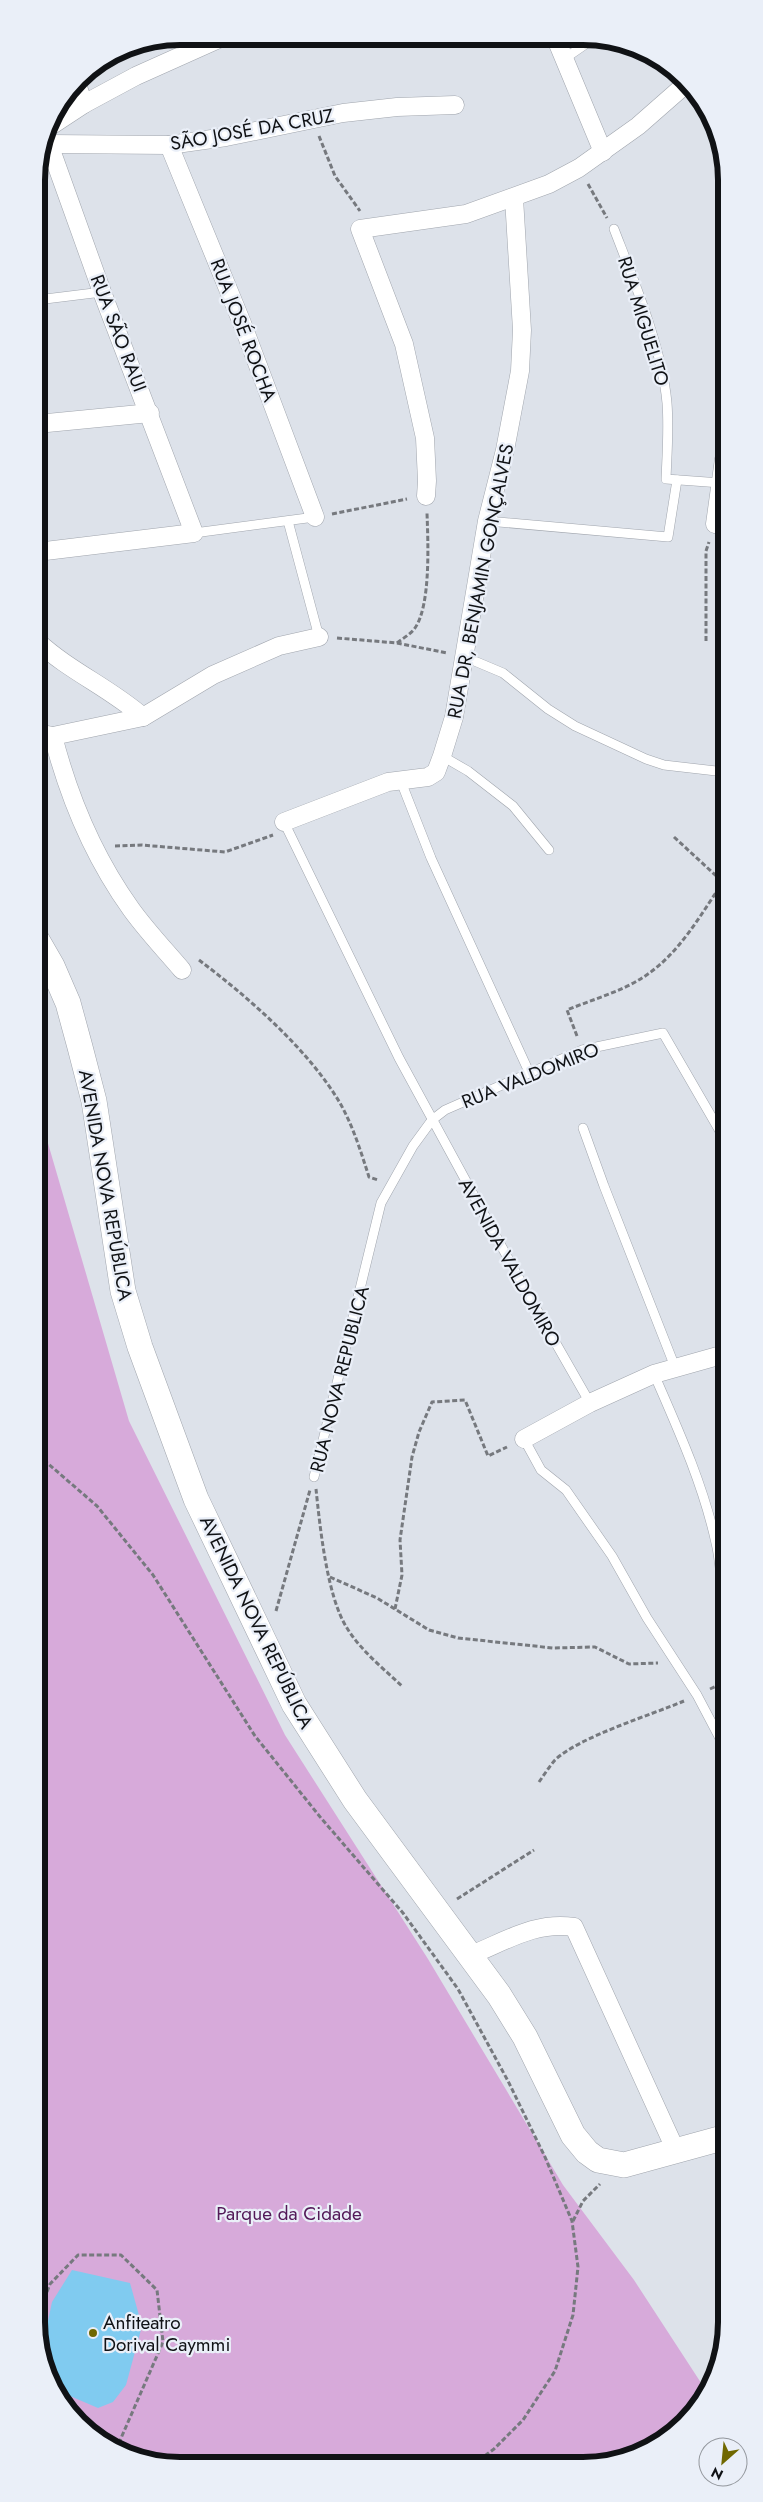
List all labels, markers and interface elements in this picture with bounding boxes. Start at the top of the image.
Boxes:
street label: SÃO JOSÉ DA CRUZ [168,102,336,157]
street label: RUA MIGUELITO [611,253,676,389]
street label: RUA JOSÉ ROCHA [204,255,283,406]
street label: RUA SÃO RAUI [84,271,153,396]
street label: RUA DR, BENJAMIN GONÇALVES [441,441,520,721]
street label: RUA VALDOMIRO [457,1036,603,1115]
street label: AVENIDA NOVA REPÚBLICA [72,1067,139,1303]
street label: AVENIDA VALDOMIRO [452,1173,567,1351]
street label: RUA NOVA REPUBLICA [303,1283,376,1475]
street label: AVENIDA NOVA REPÚBLICA [193,1511,320,1734]
park label: Parque da Cidade [216,2200,362,2227]
place label: Anfiteatro Dorival Caymmi [103,2309,230,2358]
marker: Anfiteatro Dorival Caymmi [87,2327,99,2339]
north arrow [698,2437,748,2487]
text: N [708,2462,727,2485]

